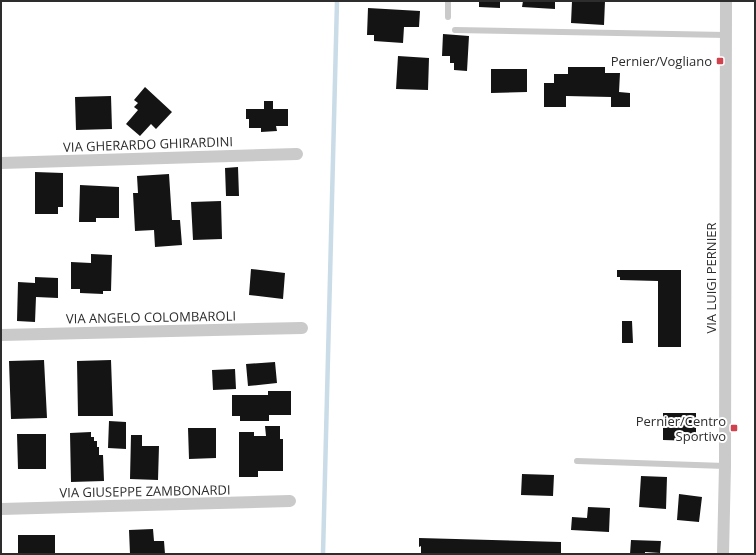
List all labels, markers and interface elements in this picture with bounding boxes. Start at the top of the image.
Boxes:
place label: Pernier/Vogliano [611,52,712,70]
marker: Pernier/Vogliano [715,56,725,66]
street label: VIA GHERARDO GHIRARDINI [63,132,233,156]
street label: VIA LUIGI PERNIER [702,222,720,334]
street label: VIA ANGELO COLOMBAROLI [66,307,236,327]
place label: Pernier/Centro Sportivo [636,412,726,445]
marker: Pernier/Centro Sportivo [729,423,739,433]
street label: VIA GIUSEPPE ZAMBONARDI [59,481,231,501]

